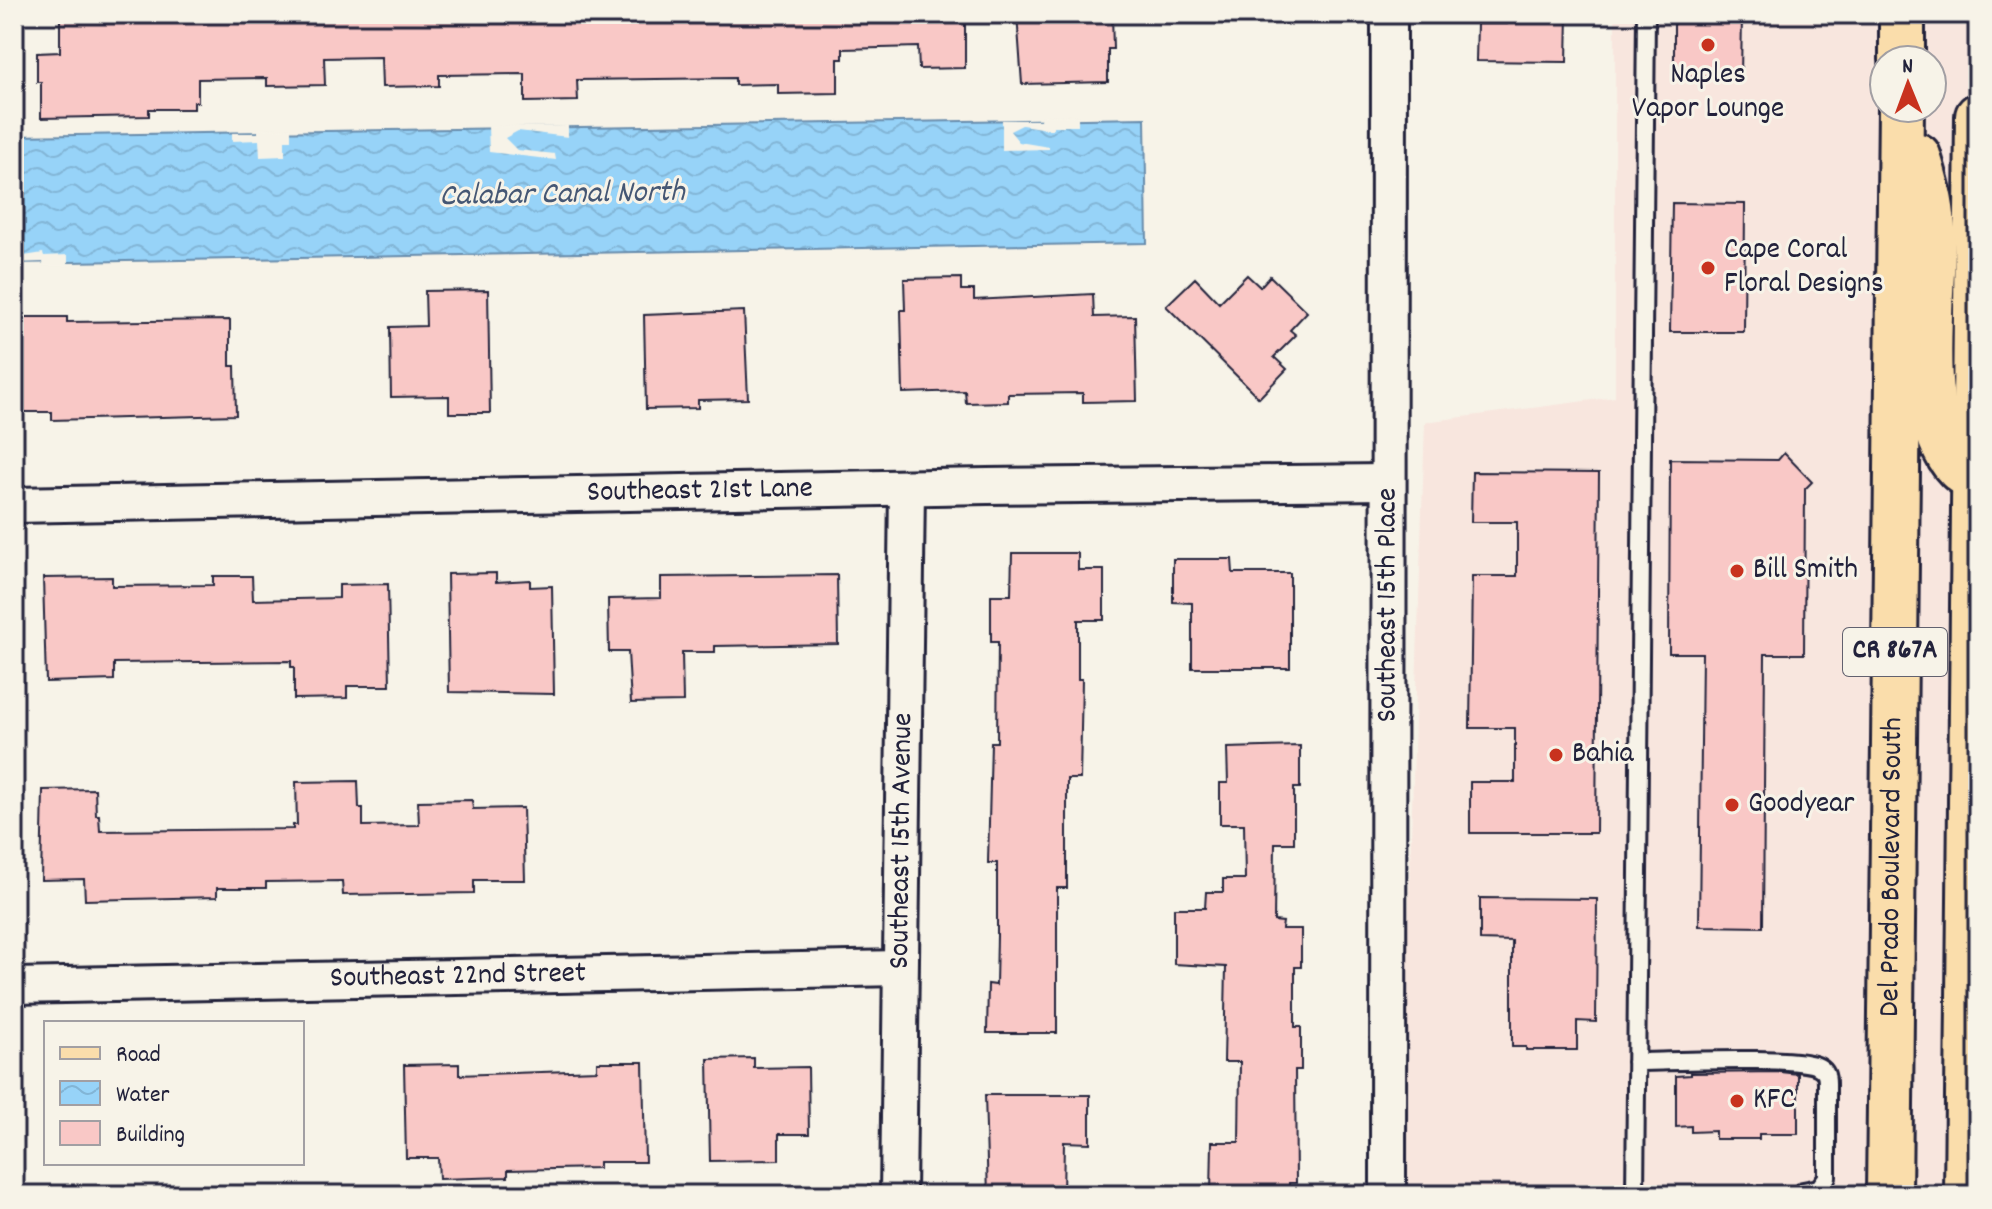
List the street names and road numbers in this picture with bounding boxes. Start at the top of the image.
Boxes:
street label: Southeast 21st Lane [586,468,813,515]
street label: Southeast 15th Place [1367,488,1410,722]
road number: CR 867A [1843,628,1947,676]
street label: Southeast 15th Avenue [879,712,926,970]
street label: Del Prado Boulevard South [1869,717,1916,1017]
street label: Southeast 22nd Street [329,953,586,1001]

